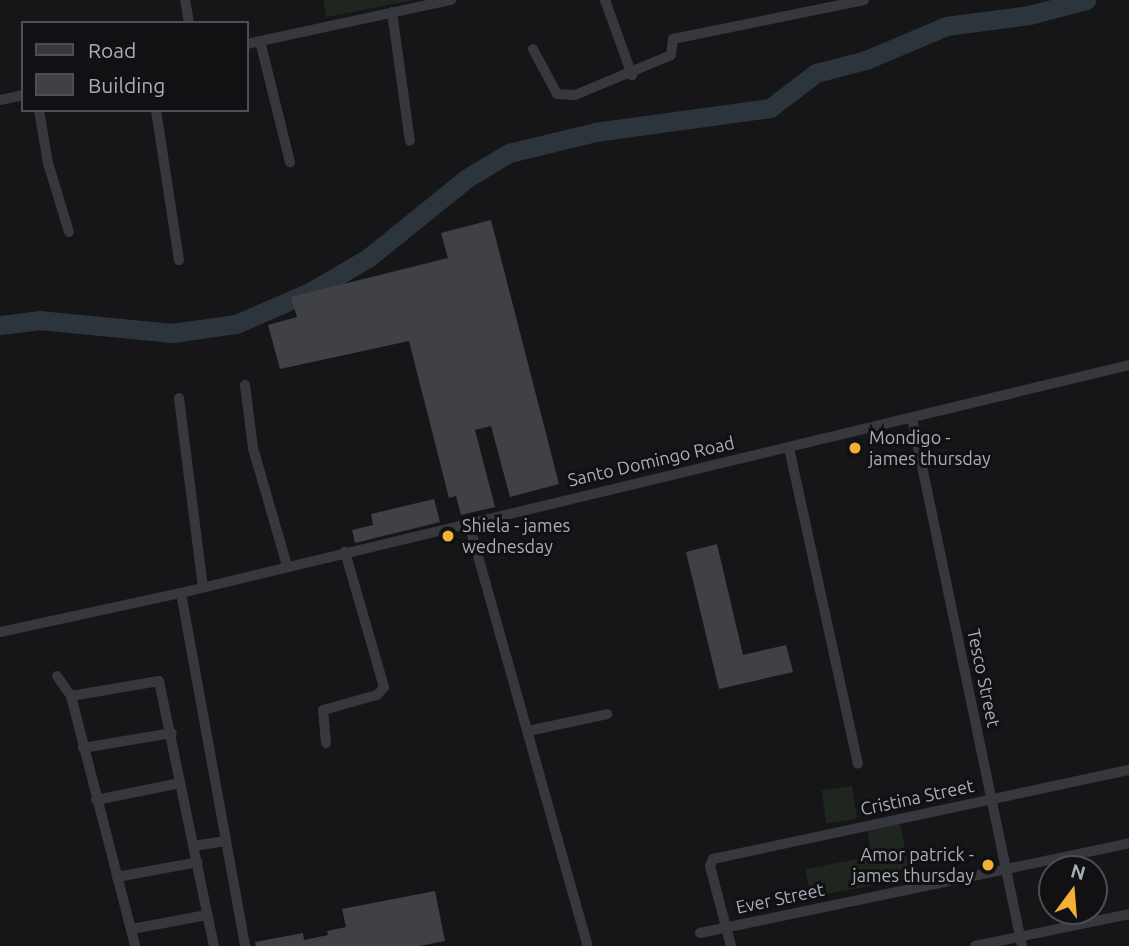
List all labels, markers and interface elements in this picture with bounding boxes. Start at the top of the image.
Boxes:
legend [21,21,248,112]
text: Road [88,38,136,62]
text: Building [88,73,165,97]
place label: Mondigo - james thursday [869,427,991,470]
street label: Santo Domingo Road [565,431,737,491]
marker: Mondigo - james thursday [847,440,863,456]
place label: Shiela - james wednesday [462,515,570,558]
marker: Shiela - james wednesday [440,528,456,544]
street label: Tesco Street [963,627,1005,729]
street label: Cristina Street [858,774,976,820]
place label: Amor patrick - james thursday [852,844,974,886]
north arrow [1038,855,1108,925]
marker: Amor patrick - james thursday [980,857,996,873]
text: N [1068,859,1088,884]
street label: Ever Street [734,878,826,918]

